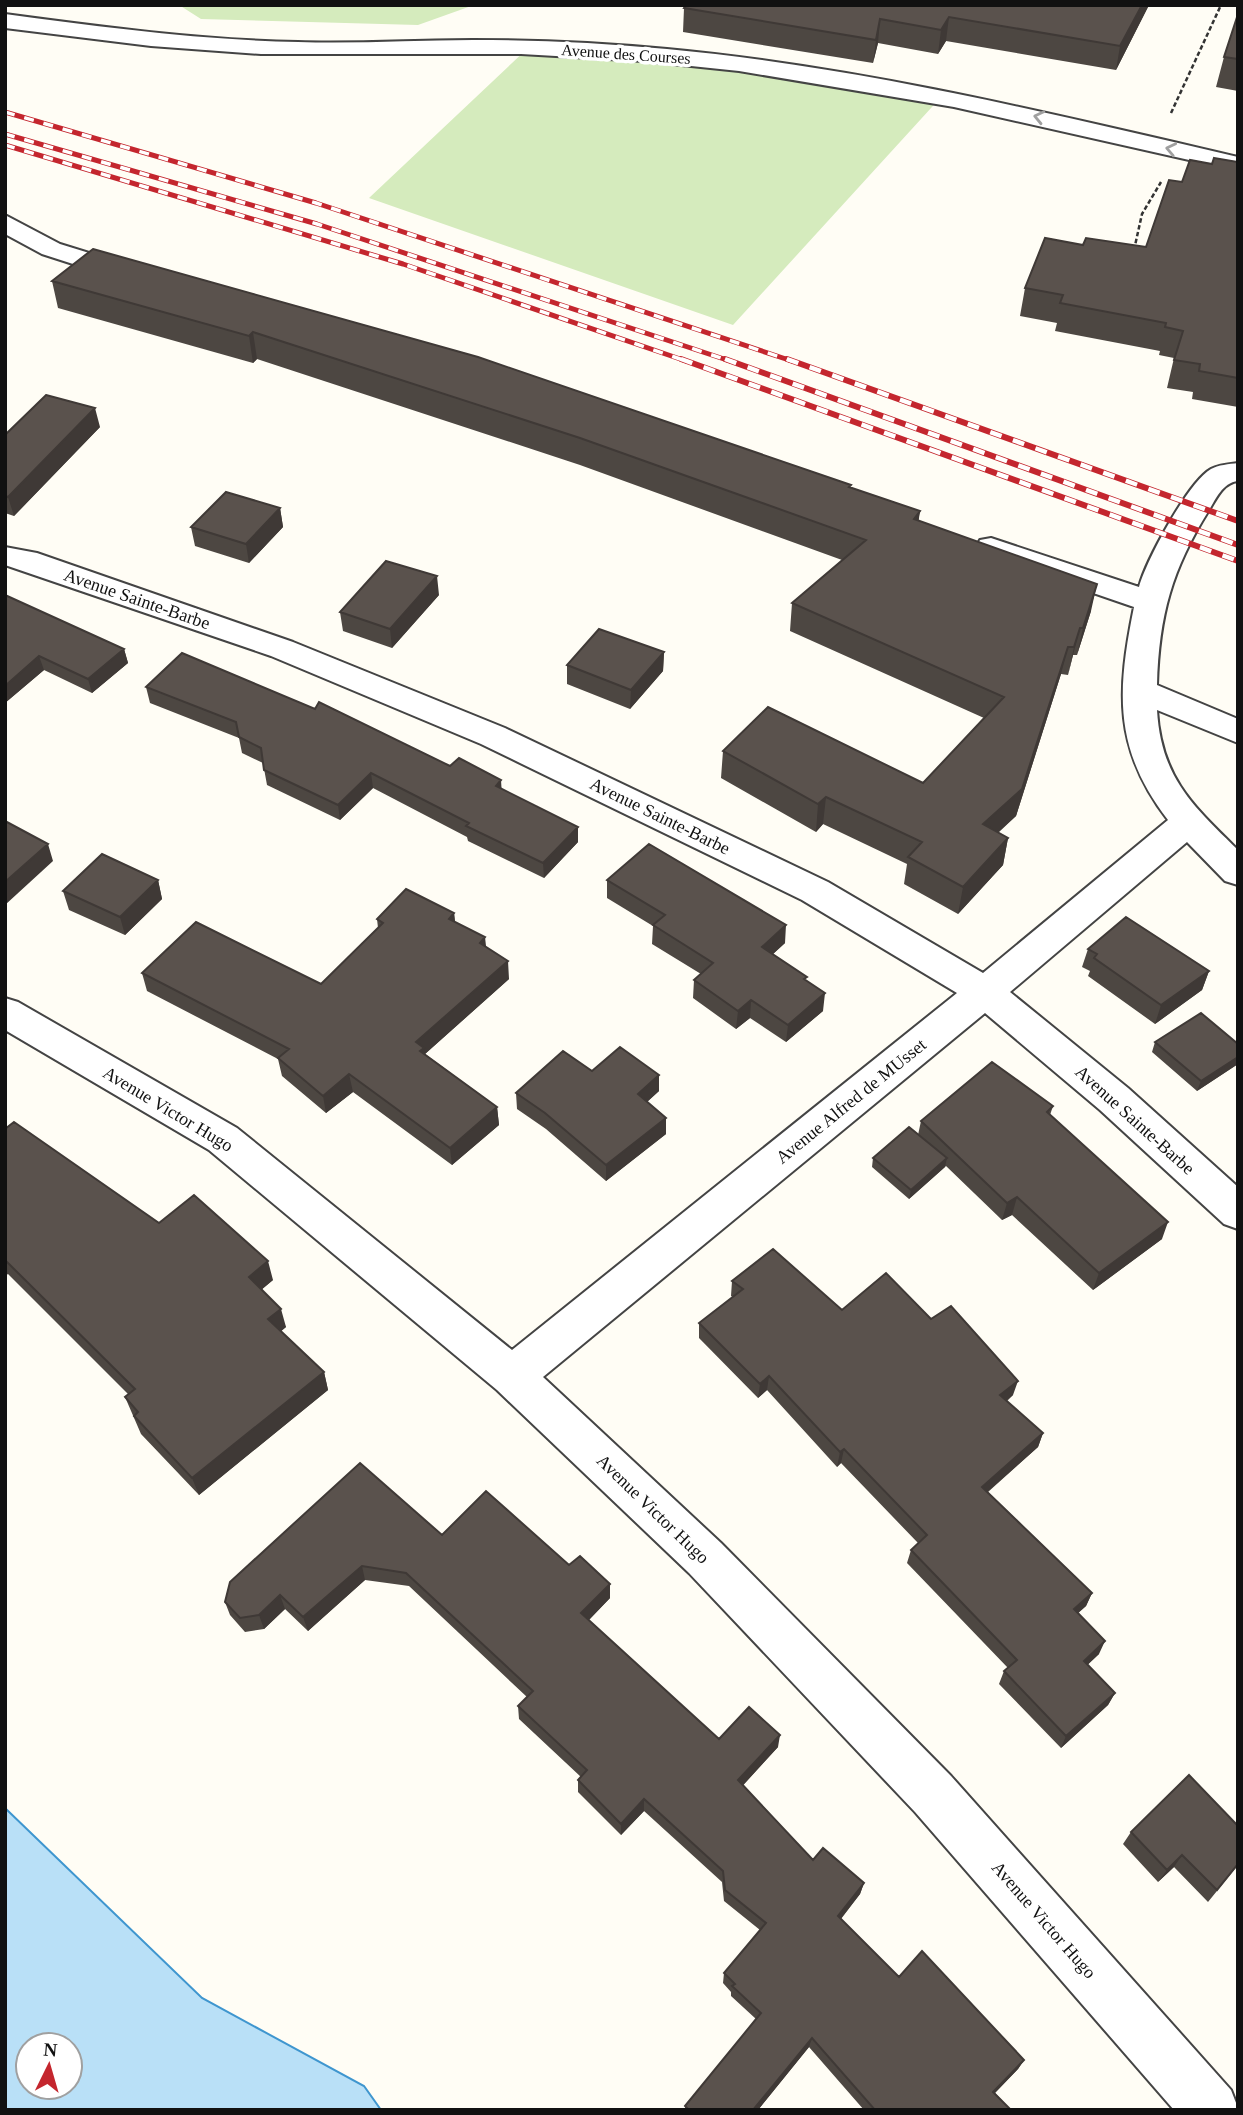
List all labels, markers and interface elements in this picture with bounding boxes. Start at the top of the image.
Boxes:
street label: Avenue des Courses [561,41,691,67]
one-way arrow [1033,111,1045,125]
one-way arrow [1165,142,1177,157]
street label: Avenue Sainte-Barbe [61,565,213,633]
street label: Avenue Sainte-Barbe [587,773,733,859]
street label: Avenue Alfred de MUsset [772,1034,930,1168]
street label: Avenue Sainte-Barbe [1071,1061,1199,1179]
street label: Avenue Victor Hugo [99,1062,237,1156]
street label: Avenue Victor Hugo [593,1450,713,1568]
street label: Avenue Victor Hugo [988,1858,1100,1982]
north arrow [14,2031,84,2101]
text: N [43,2039,58,2061]

